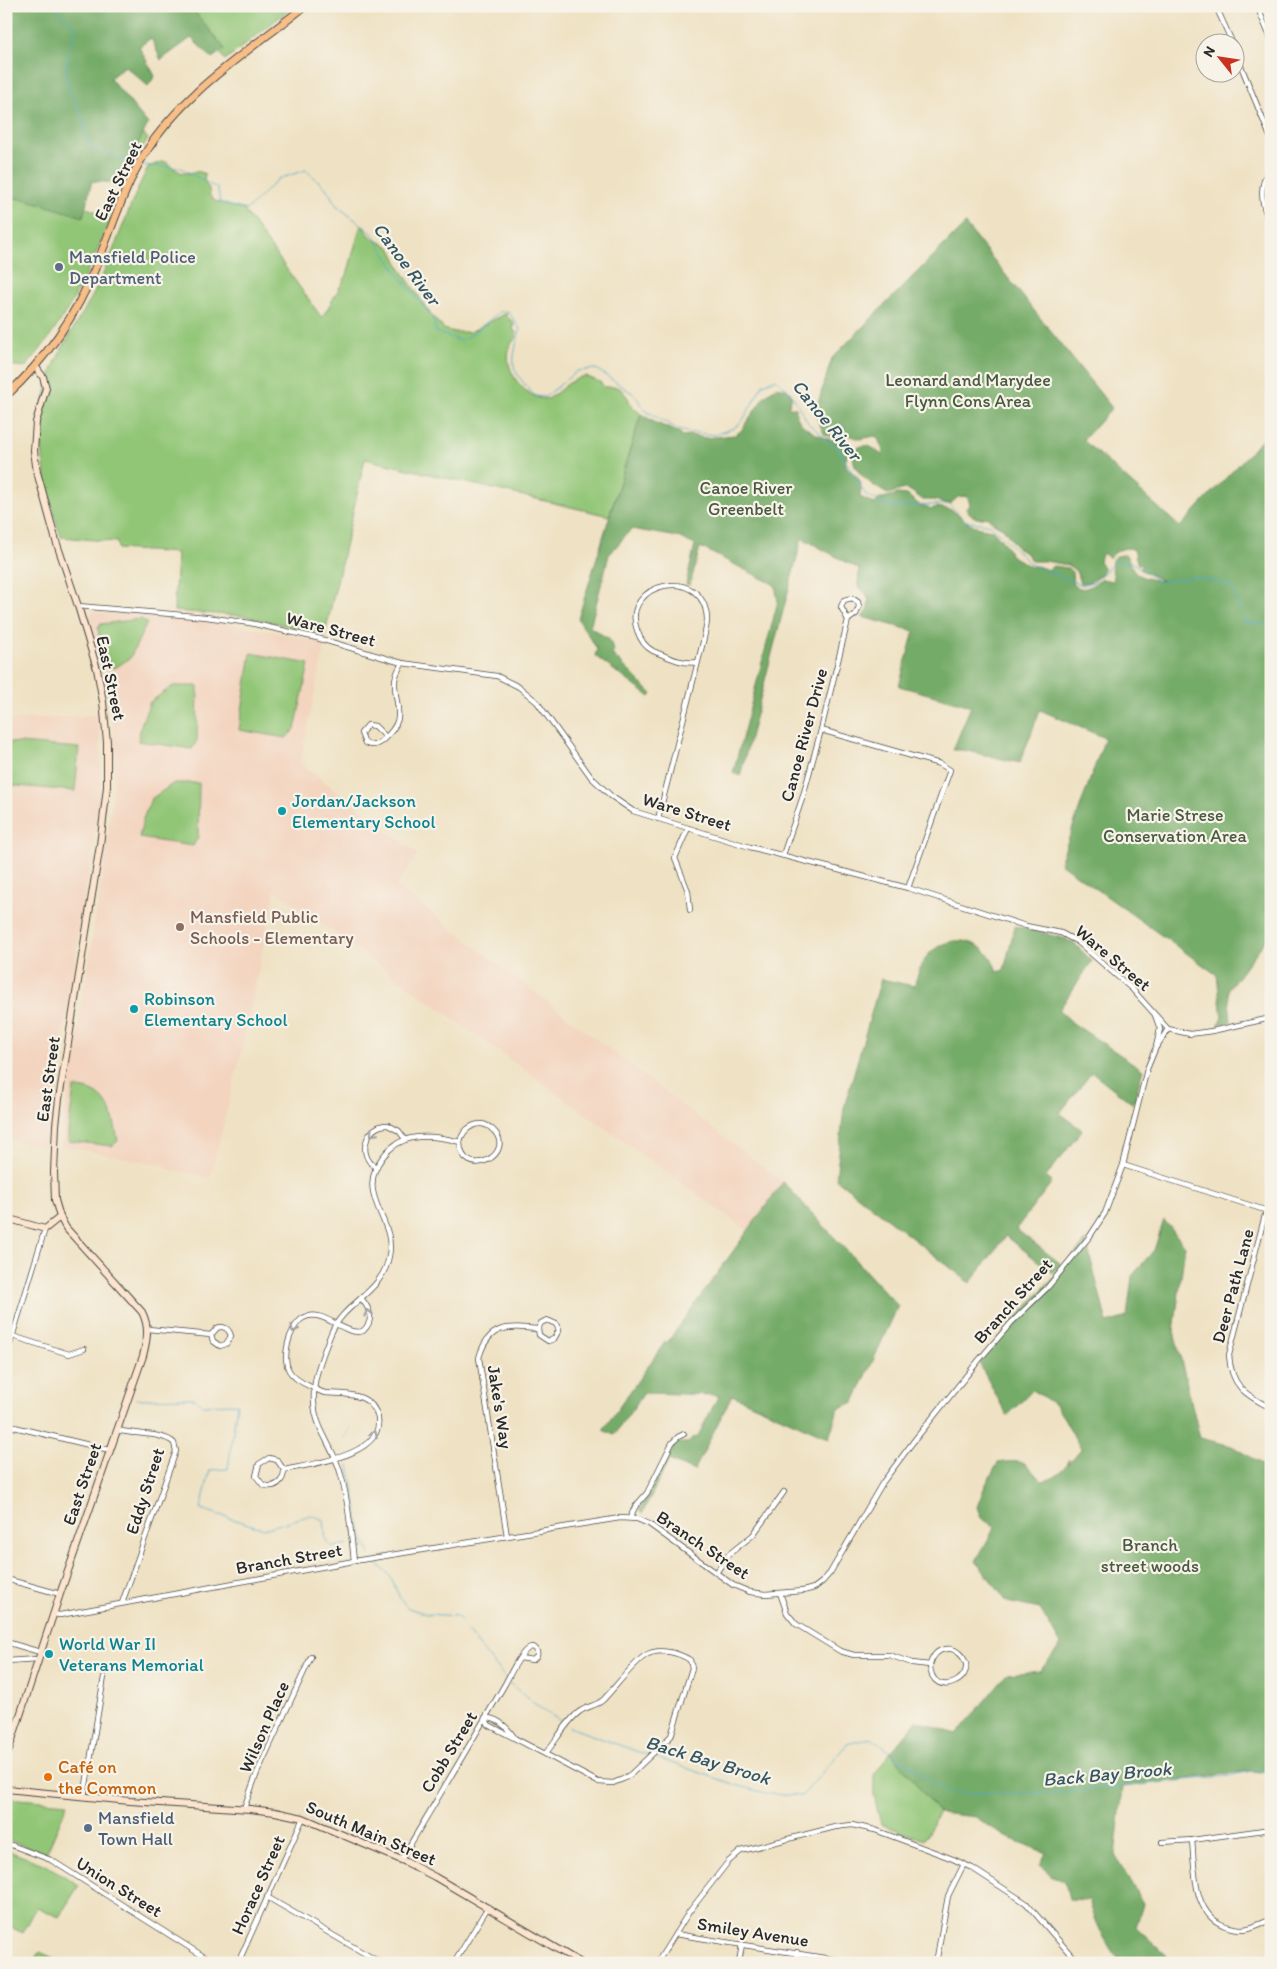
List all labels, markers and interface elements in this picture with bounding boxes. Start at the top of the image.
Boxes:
north arrow [1194,32,1244,82]
text: N [1199,43,1219,60]
street label: East Street [89,137,147,224]
water label: Canoe River [368,218,447,312]
place label: Mansfield Police Department [69,246,196,289]
marker: Mansfield Police Department [53,261,65,273]
park label: Leonard and Marydee Flynn Cons Area [885,369,1051,412]
water label: Canoe River [787,375,868,467]
park label: Canoe River Greenbelt [700,477,793,520]
street label: Ware Street [284,606,378,652]
street label: East Street [91,634,131,723]
street label: Canoe River Drive [776,666,832,804]
street label: Ware Street [640,788,734,836]
place label: Jordan/Jackson Elementary School [292,790,436,833]
park label: Marie Strese Conservation Area [1103,804,1248,847]
marker: Jordan/Jackson Elementary School [276,805,288,817]
place label: Mansfield Public Schools - Elementary [190,906,354,949]
street label: Ware Street [1071,920,1155,996]
marker: Mansfield Public Schools - Elementary [174,921,186,933]
place label: Robinson Elementary School [144,988,288,1031]
marker: Robinson Elementary School [128,1003,140,1015]
street label: East Street [31,1035,65,1123]
one-way arrow [370,1127,379,1136]
street label: Deer Path Lane [1207,1226,1259,1346]
street label: Branch Street [969,1253,1057,1348]
one-way arrow [363,1308,374,1317]
one-way arrow [291,1323,301,1332]
street label: Jake's Way [483,1364,518,1451]
one-way arrow [368,1431,378,1440]
street label: East Street [58,1440,106,1528]
street label: Eddy Street [121,1445,169,1537]
street label: Branch Street [652,1506,754,1584]
park label: Branch street woods [1101,1534,1199,1577]
street label: Branch Street [234,1539,344,1579]
place label: World War II Veterans Memorial [59,1633,204,1676]
marker: World War II Veterans Memorial [43,1648,55,1660]
street label: Wilson Place [234,1678,294,1776]
street label: Cobb Street [416,1707,482,1797]
water label: Back Bay Brook [643,1730,774,1790]
place label: Café on the Common [58,1756,157,1799]
water label: Back Bay Brook [1042,1757,1173,1791]
marker: Café on the Common [42,1771,54,1783]
street label: South Main Street [302,1796,440,1870]
place label: Mansfield Town Hall [98,1807,175,1850]
marker: Mansfield Town Hall [82,1822,94,1834]
street label: Horace Street [226,1832,290,1938]
street label: Union Street [72,1852,166,1922]
street label: Smiley Avenue [696,1912,810,1952]

